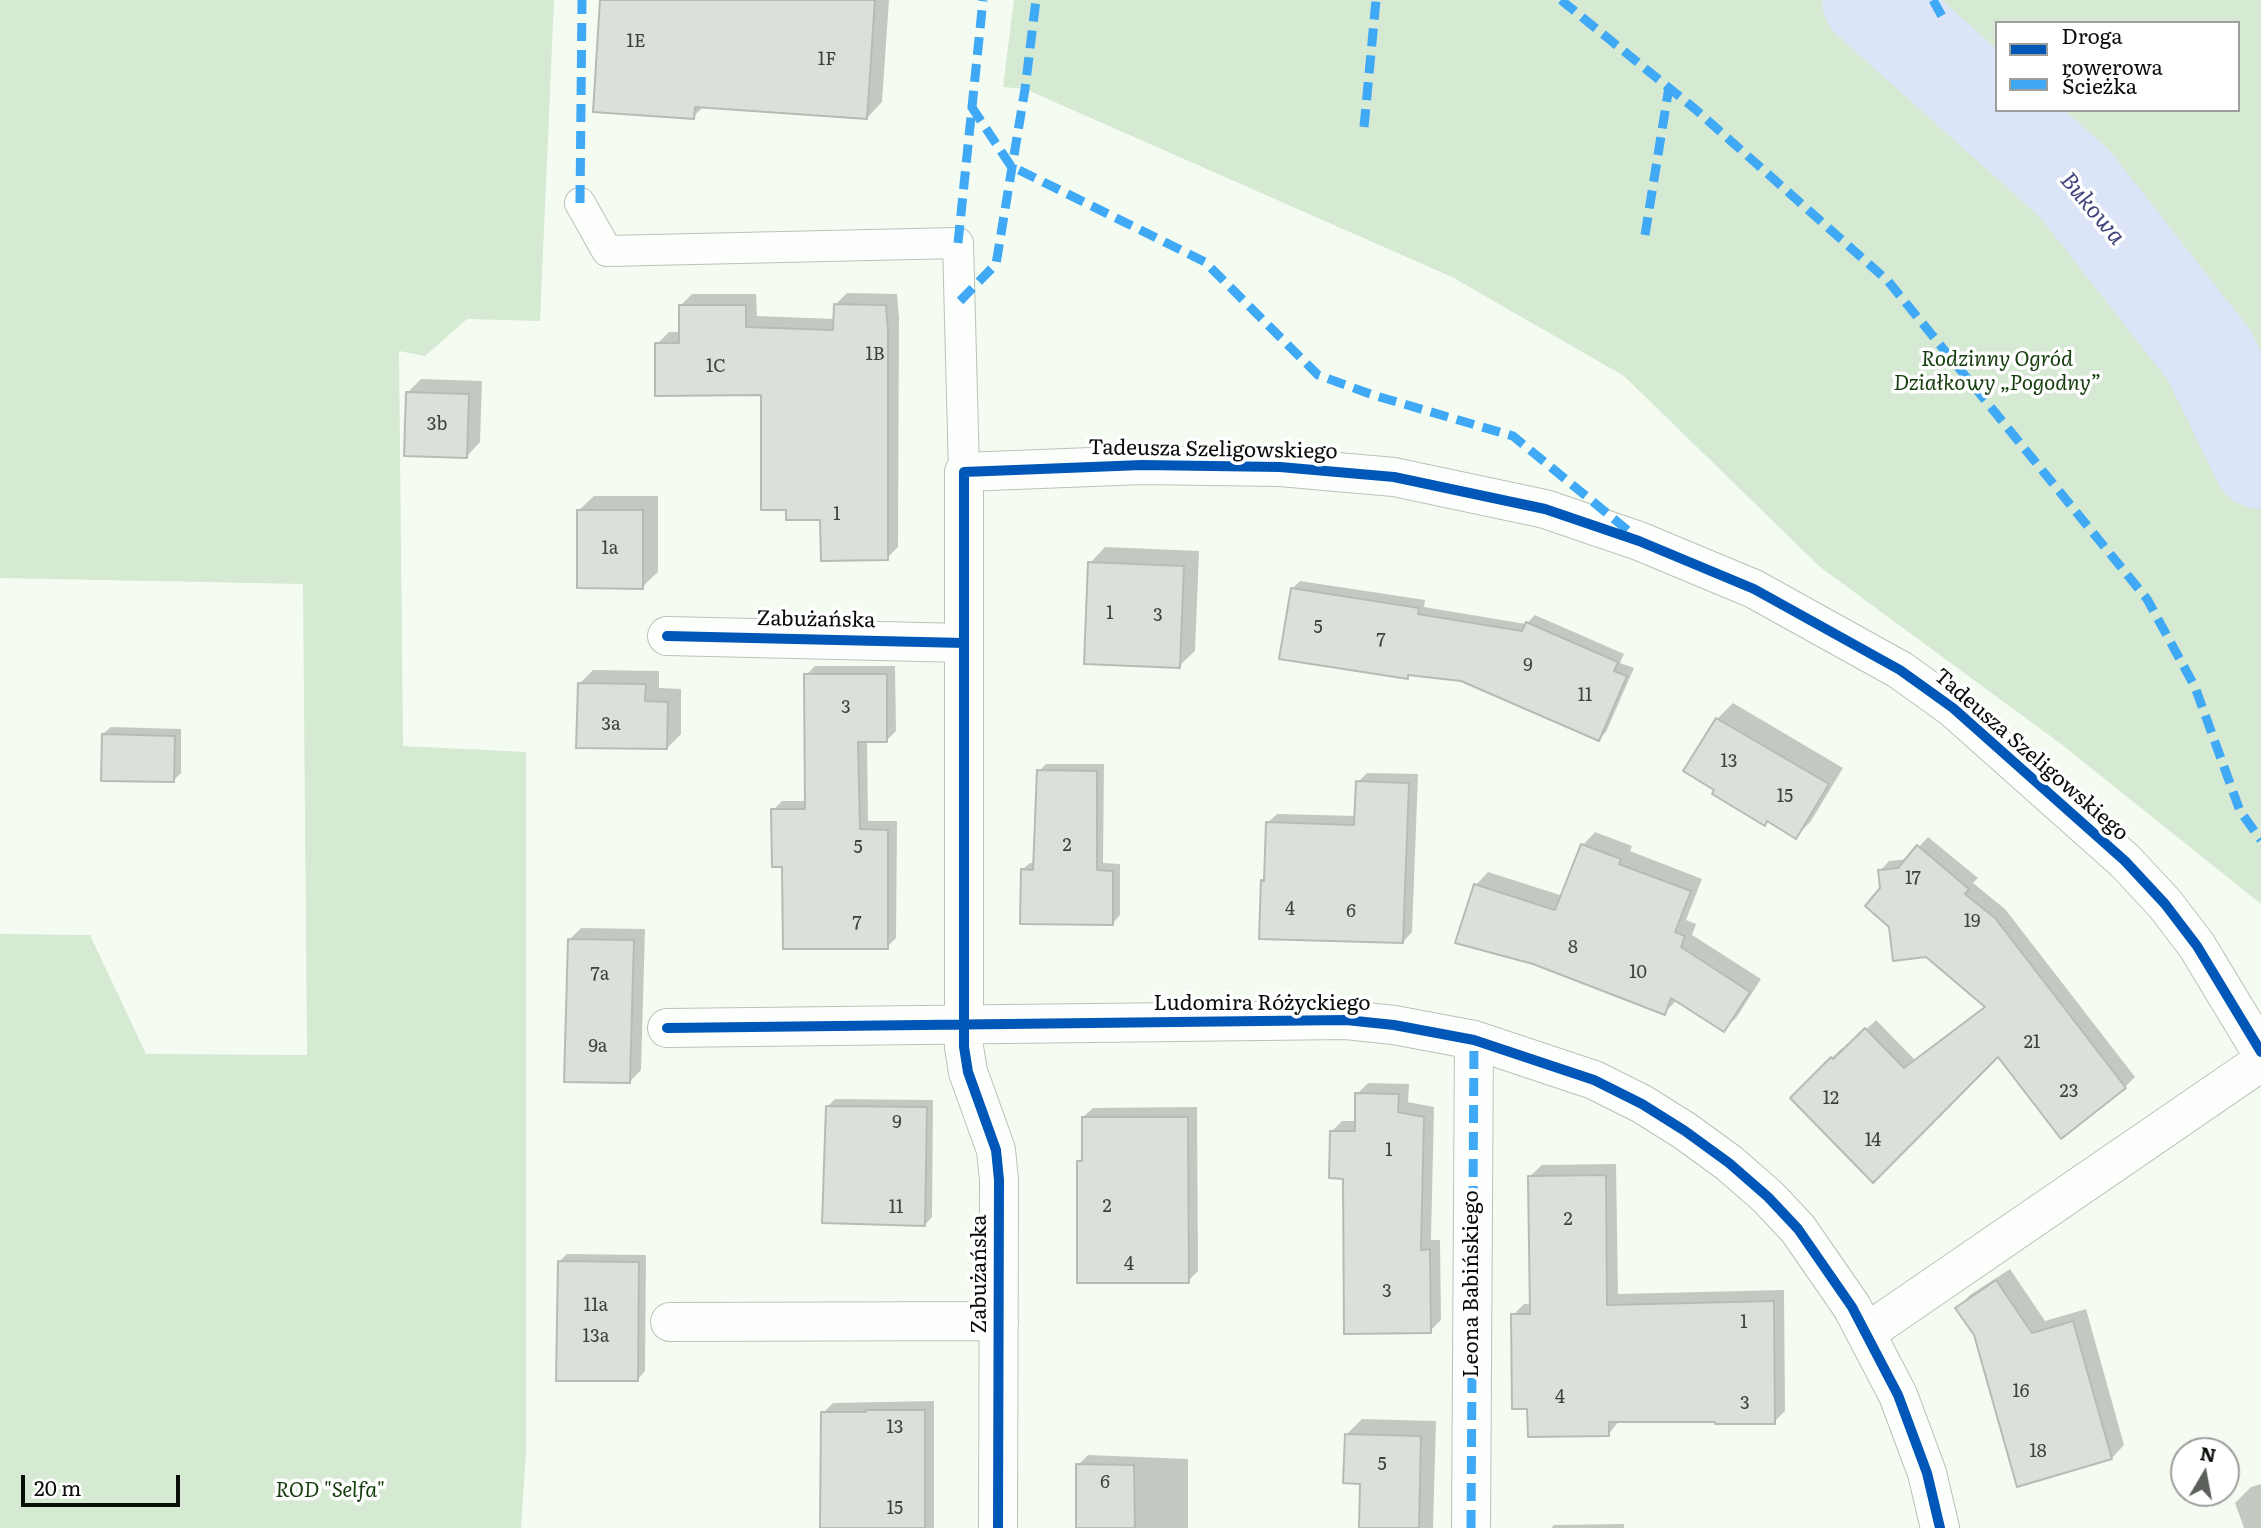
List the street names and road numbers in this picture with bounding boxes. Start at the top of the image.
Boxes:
street label: Tadeusza Szeligowskiego [1088,435,1338,465]
street label: Zabużańska [756,606,876,634]
street label: Tadeusza Szeligowskiego [1929,664,2133,846]
street label: Ludomira Różyckiego [1153,991,1371,1017]
street label: Leona Babińskiego [1459,1190,1485,1378]
street label: Zabużańska [967,1214,993,1334]

